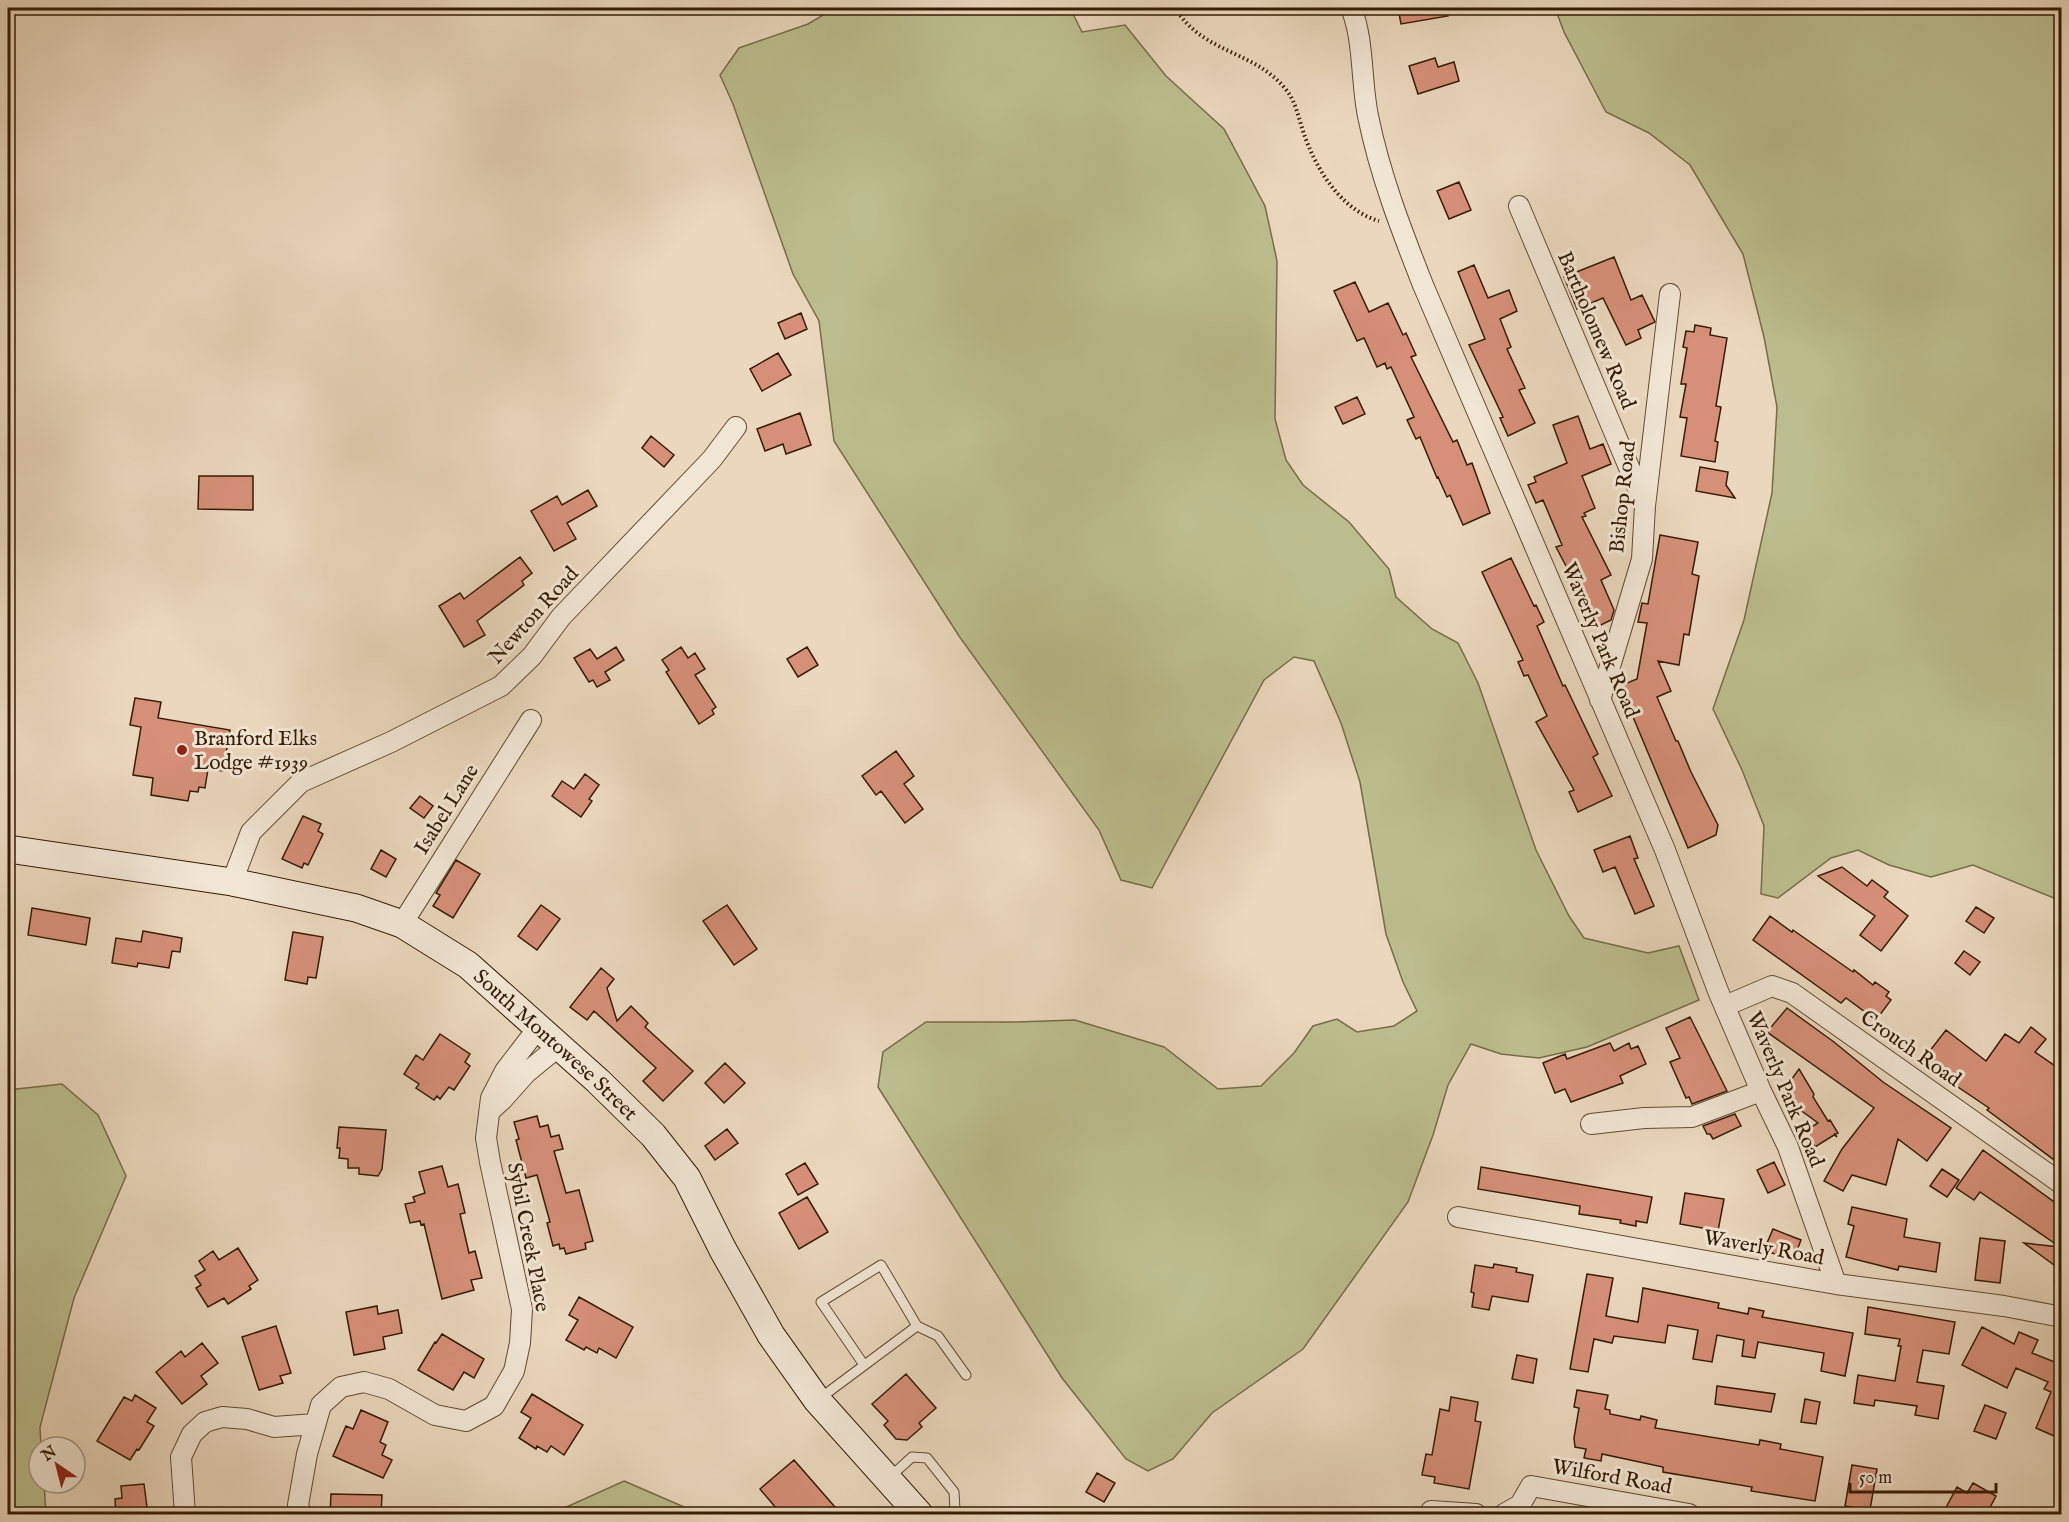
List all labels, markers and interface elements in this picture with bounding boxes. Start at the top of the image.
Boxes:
street label: Bartholomew Road [1550,248,1641,414]
street label: Bishop Road [1604,439,1643,555]
street label: Waverly Park Road [1555,559,1645,723]
street label: Newton Road [483,561,586,671]
place label: Branford Elks Lodge #1939 [194,726,317,777]
marker: Branford Elks Lodge #1939 [175,743,189,757]
street label: Isabel Lane [409,759,486,860]
street label: South Montowese Street [467,964,643,1127]
street label: Crouch Road [1854,1005,1966,1094]
street label: Waverly Park Road [1740,1008,1830,1172]
street label: Sybil Creek Place [500,1160,555,1314]
street label: Waverly Road [1701,1225,1827,1273]
north arrow [27,1435,87,1495]
text: N [37,1442,61,1467]
street label: Wilford Road [1550,1454,1675,1501]
scale bar [1850,1456,1996,1494]
text: 50 m [1859,1467,1892,1490]

